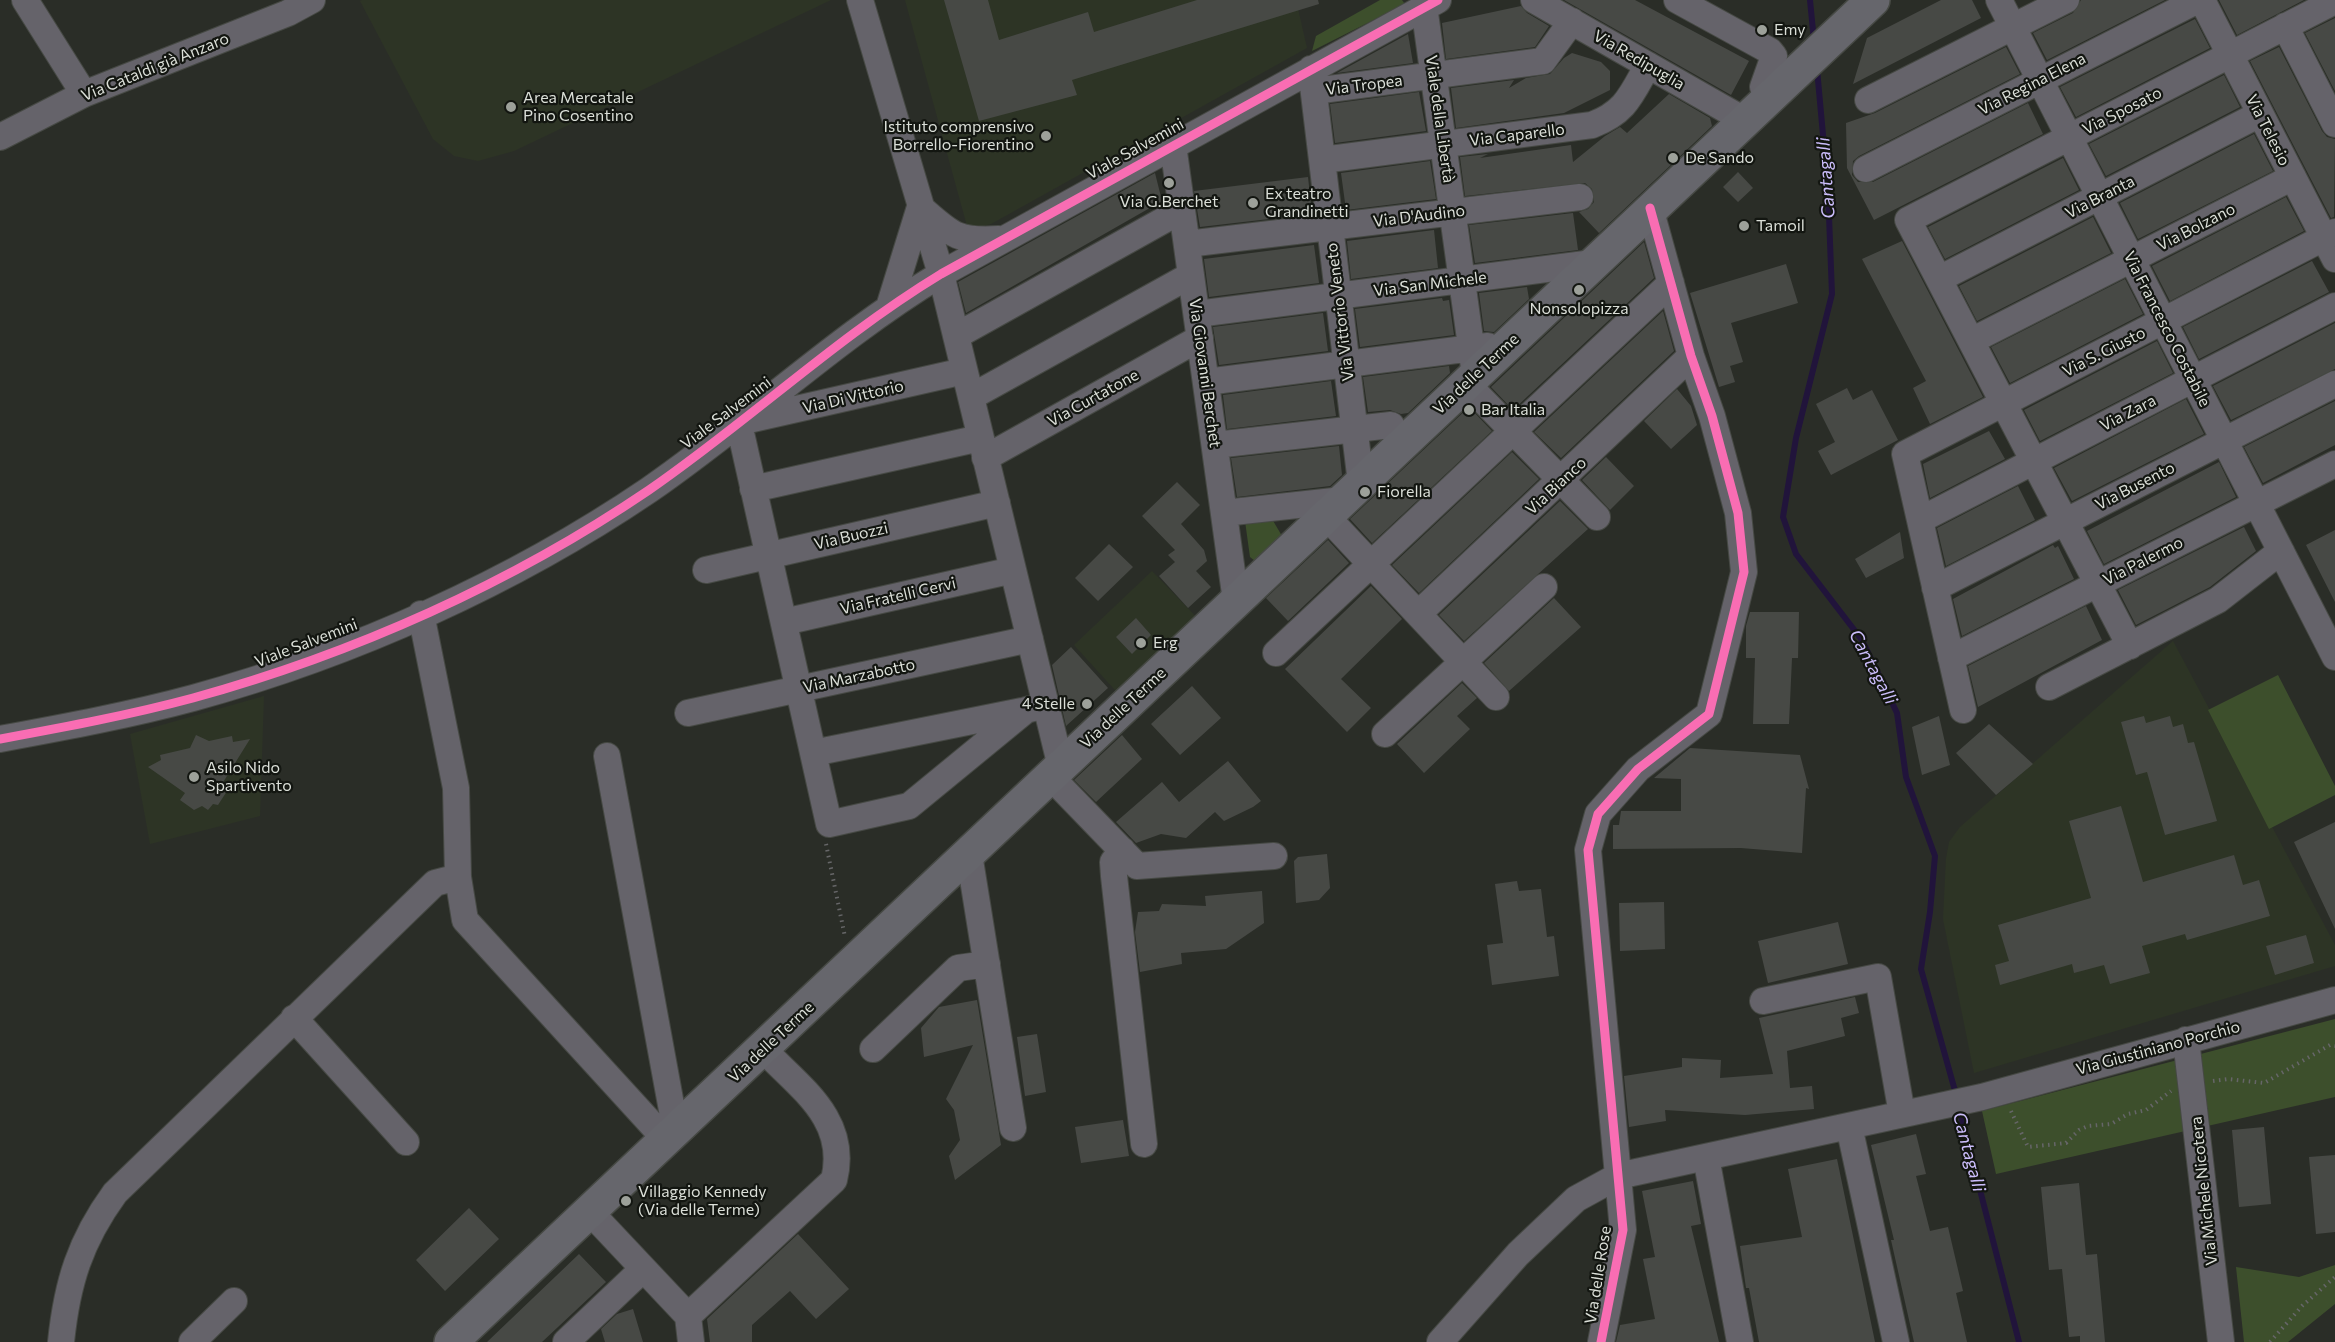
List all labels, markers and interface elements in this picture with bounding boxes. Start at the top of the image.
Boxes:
place label: Emy [1774,20,1806,40]
marker: Emy [1755,23,1769,37]
street label: Via Redipuglia [1590,26,1688,94]
street label: Via Cataldi già Anzaro [78,29,232,105]
street label: Via Regina Elena [1975,49,2089,119]
street label: Viale della Libertà [1422,54,1458,184]
street label: Via Tropea [1324,71,1404,99]
street label: Via Sposato [2079,83,2165,139]
place label: Area Mercatale Pino Cosentino [523,88,634,126]
street label: Via Telesio [2242,91,2294,169]
marker: Area Mercatale Pino Cosentino [504,100,518,114]
street label: Viale Salvemini [1083,114,1187,184]
place label: Istituto comprensivo Borrello-Fiorentino [884,117,1034,155]
street label: Via Caparello [1468,120,1566,150]
marker: Istituto comprensivo Borrello-Fiorentino [1039,129,1053,143]
water label: Cantagalli [1812,137,1840,219]
place label: De Sando [1685,148,1754,168]
marker: De Sando [1666,151,1680,165]
street label: Via Branta [2062,171,2138,223]
marker: Via G.Berchet [1162,176,1176,190]
place label: Ex teatro Grandinetti [1265,184,1349,222]
place label: Via G.Berchet [1120,192,1218,212]
marker: Ex teatro Grandinetti [1246,196,1260,210]
street label: Via Bolzano [2154,199,2238,255]
street label: Via D'Audino [1372,201,1466,231]
place label: Tamoil [1756,216,1805,236]
marker: Tamoil [1737,219,1751,233]
street label: Via Vittorio Veneto [1322,242,1358,382]
street label: Via Francesco Costabile [2119,248,2215,410]
street label: Via San Michele [1372,268,1488,300]
marker: Nonsolopizza [1572,283,1586,297]
street label: Via Giovanni Berchet [1185,297,1225,449]
place label: Nonsolopizza [1529,299,1629,319]
street label: Via S. Giusto [2059,323,2149,381]
street label: Via delle Terme [1429,329,1523,419]
street label: Via Curtatone [1044,365,1142,431]
street label: Viale Salvemini [677,373,775,453]
street label: Via Di Vittorio [801,376,905,418]
street label: Via Zara [2097,391,2159,435]
place label: Bar Italia [1481,400,1545,420]
marker: Bar Italia [1462,403,1476,417]
street label: Via Bianco [1522,453,1590,519]
street label: Via Busento [2092,458,2178,514]
place label: Fiorella [1377,482,1431,502]
marker: Fiorella [1358,485,1372,499]
street label: Via Buozzi [812,518,890,554]
street label: Via Palermo [2100,533,2186,589]
street label: Via Fratelli Cervi [838,573,958,619]
street label: Viale Salvemini [252,615,360,671]
water label: Cantagalli [1844,626,1902,708]
place label: Erg [1153,633,1178,653]
marker: Erg [1134,636,1148,650]
street label: Via Marzabotto [801,655,917,697]
street label: Via delle Terme [1076,663,1170,753]
place label: 4 Stelle [1022,694,1075,714]
marker: 4 Stelle [1080,697,1094,711]
place label: Asilo Nido Spartivento [206,758,292,796]
marker: Asilo Nido Spartivento [187,770,201,784]
street label: Via delle Terme [724,997,818,1087]
street label: Via Giustiniano Porchio [2074,1017,2242,1079]
water label: Cantagalli [1948,1110,1990,1194]
street label: Via Michele Nicotera [2187,1115,2221,1267]
place label: Villaggio Kennedy (Via delle Terme) [638,1182,767,1220]
marker: Villaggio Kennedy (Via delle Terme) [619,1194,633,1208]
street label: Via delle Rose [1581,1225,1615,1325]

